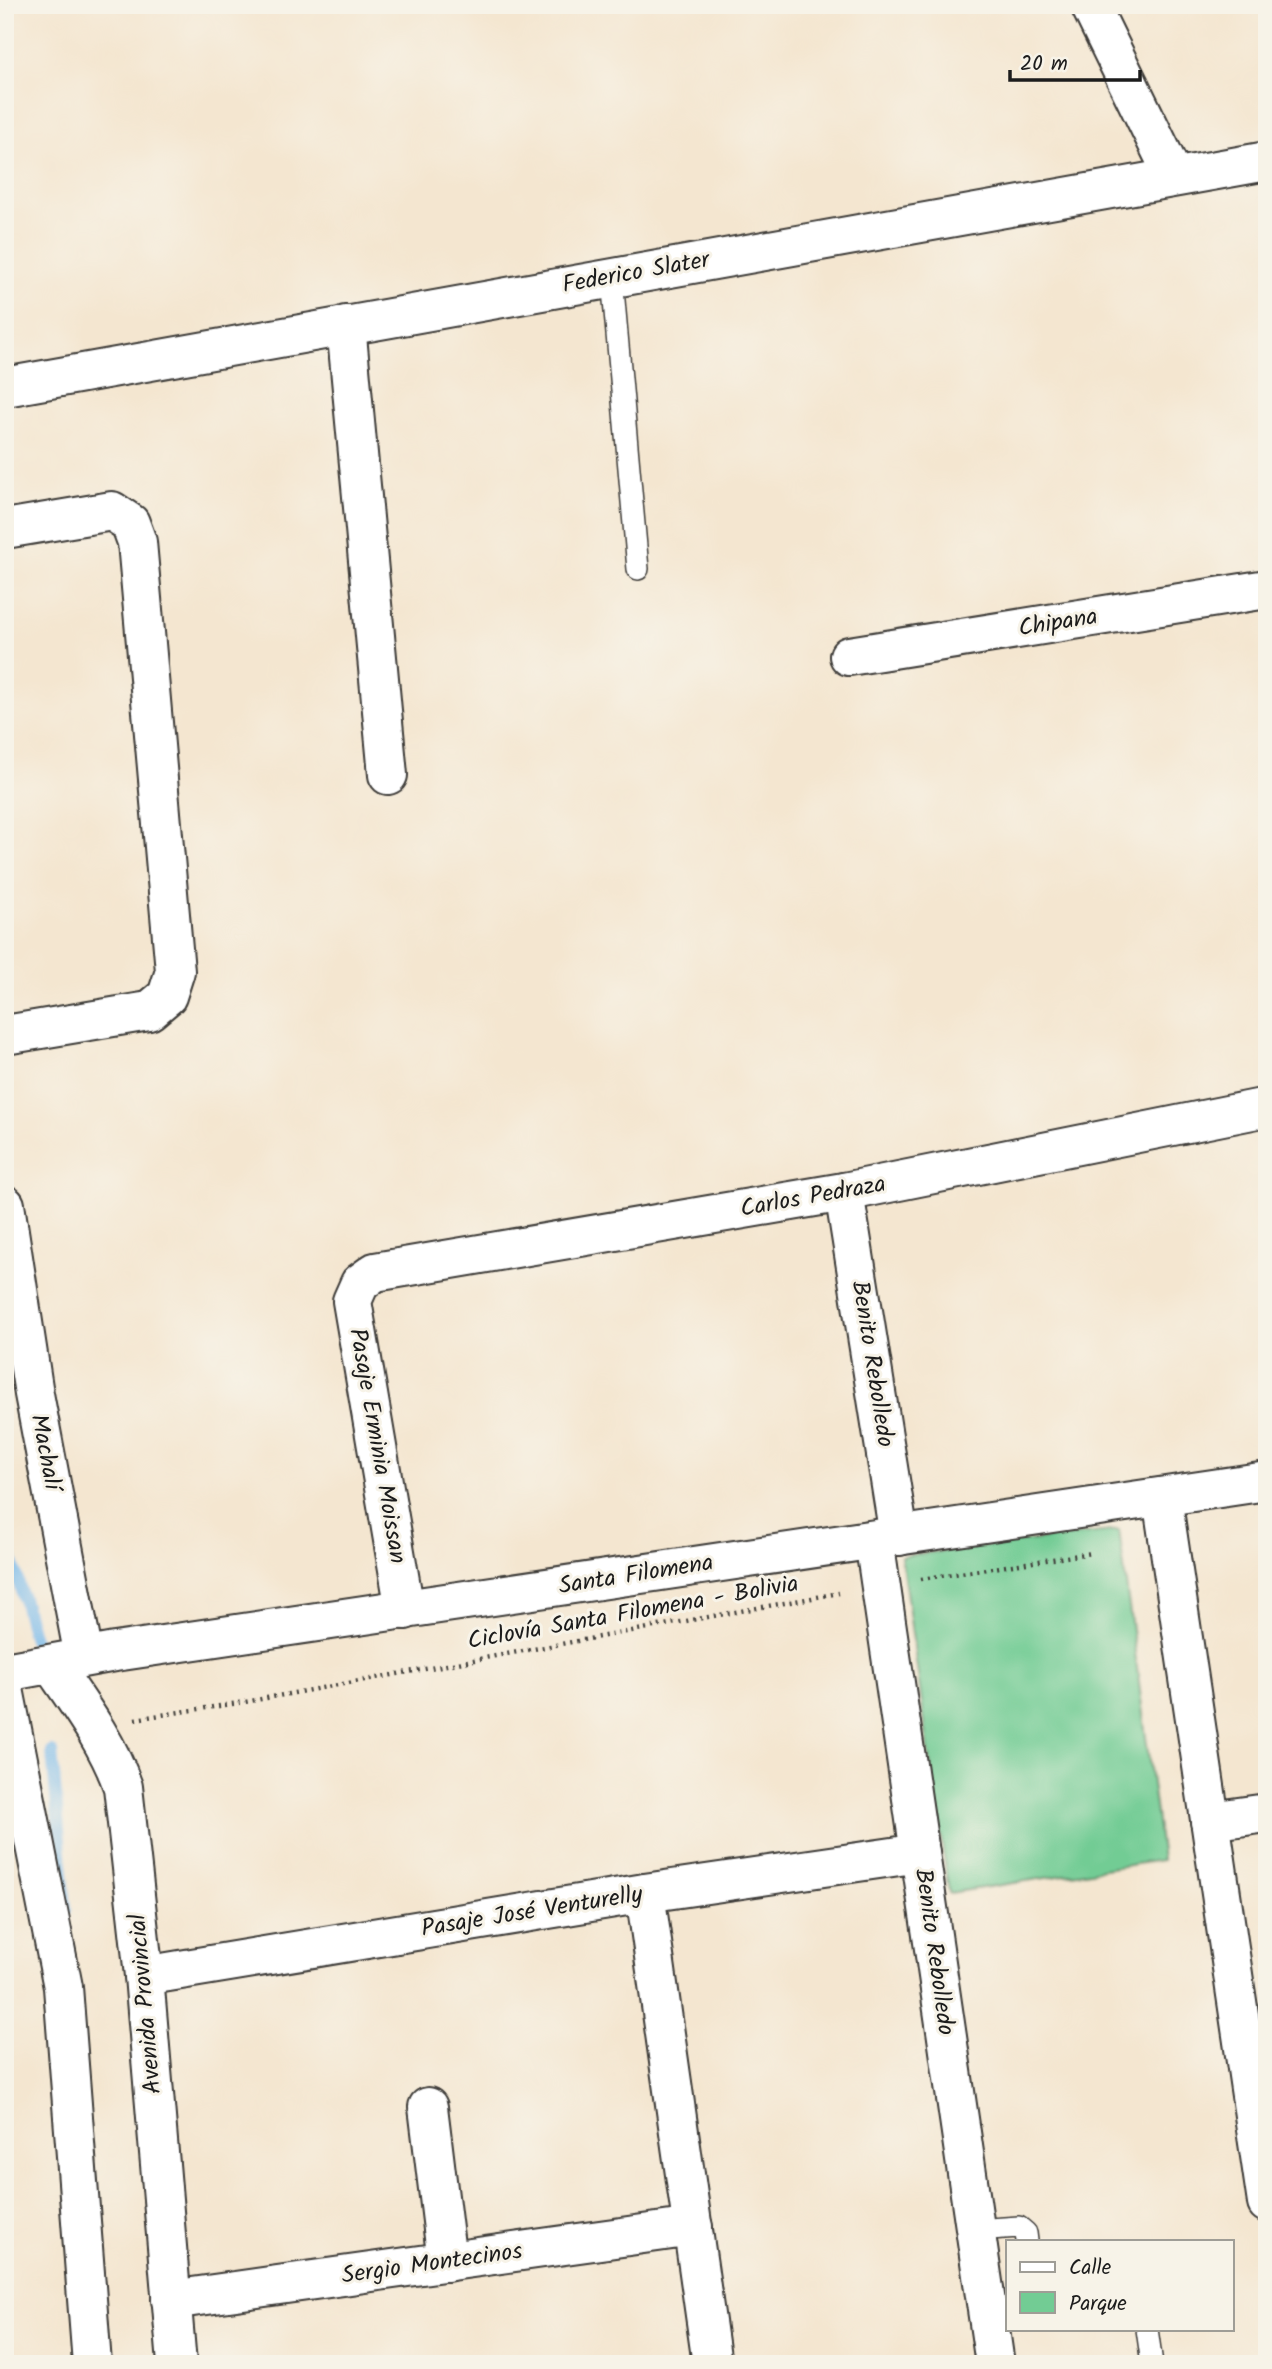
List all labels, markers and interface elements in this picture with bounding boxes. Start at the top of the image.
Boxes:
scale bar [1010,38,1139,82]
text: 20 m [1020,48,1068,81]
street label: Federico Slater [559,241,715,305]
street label: Chipana [1016,598,1100,648]
street label: Carlos Pedraza [737,1165,889,1229]
street label: Benito Rebolledo [840,1278,904,1450]
street label: Pasaje Erminia Moissan [337,1325,417,1567]
street label: Machalí [19,1411,72,1497]
street label: Santa Filomena [556,1544,716,1606]
street label: Ciclovía Santa Filomena - Bolivia [465,1565,801,1661]
street label: Benito Rebolledo [903,1866,965,2038]
street label: Pasaje José Venturelly [418,1875,646,1949]
street label: Avenida Provincial [119,1912,173,2096]
street label: Sergio Montecinos [339,2232,525,2296]
legend [1006,2240,1234,2330]
text: Calle [1069,2252,1112,2285]
text: Parque [1069,2288,1127,2321]

